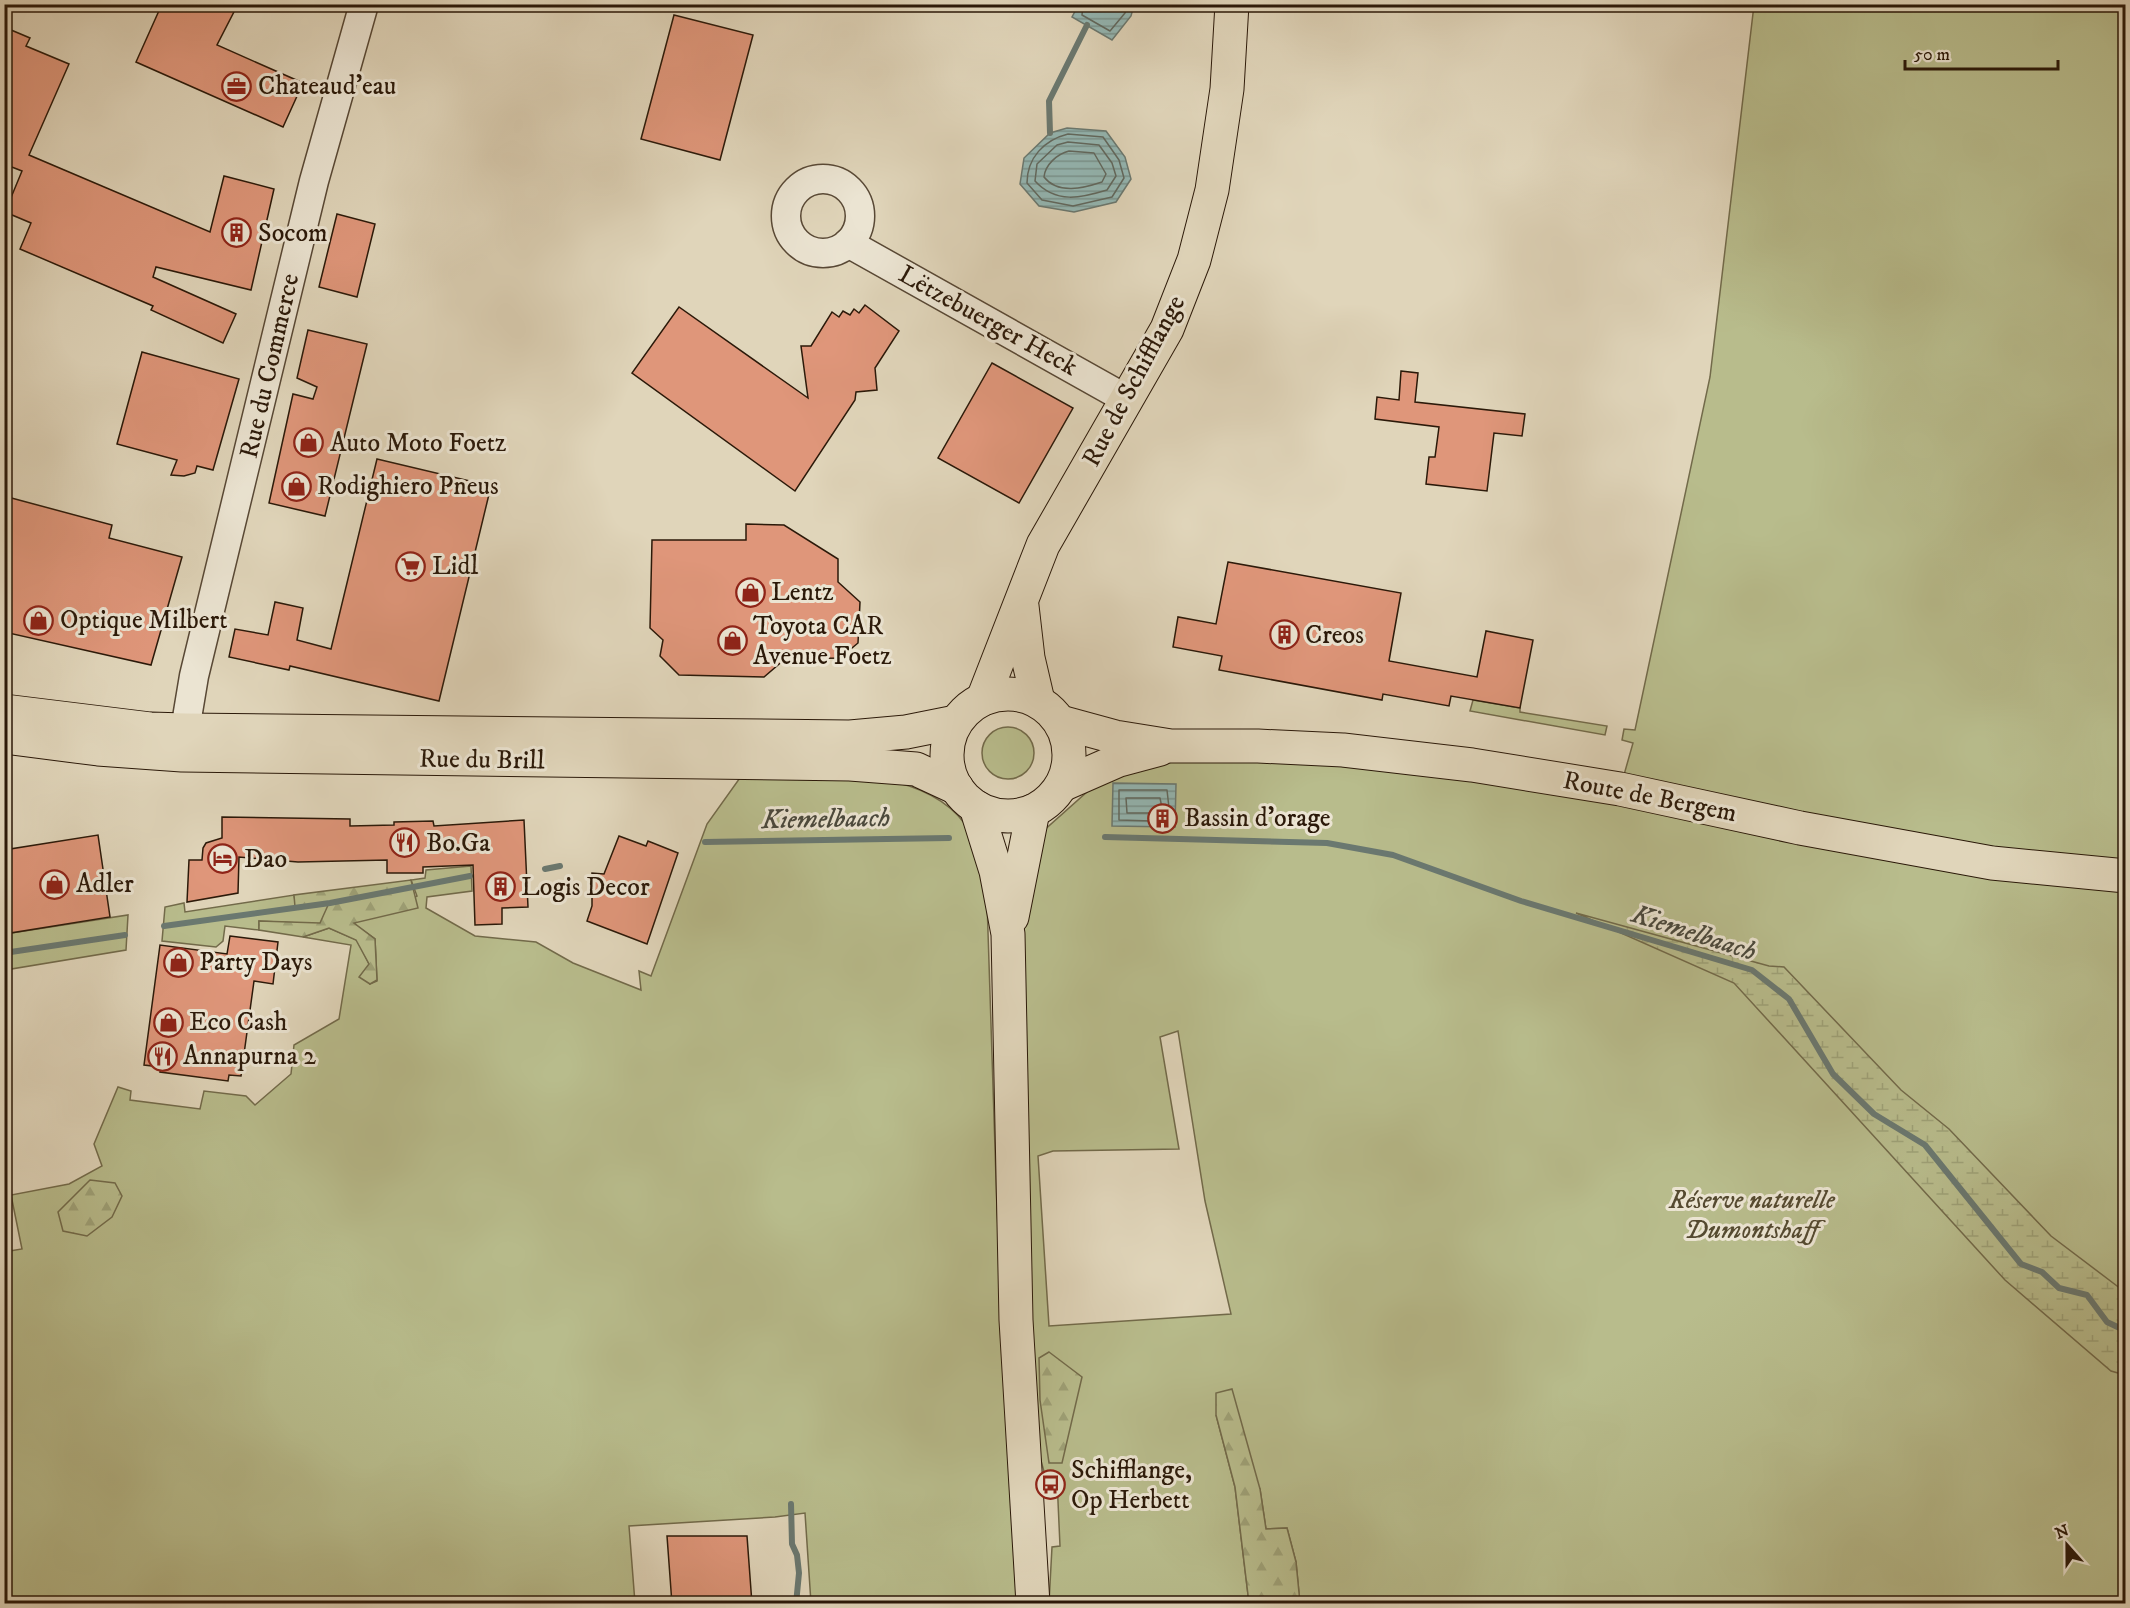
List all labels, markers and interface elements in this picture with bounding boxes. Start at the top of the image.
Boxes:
scale bar [1905,33,2058,71]
text: 50 m [1914,44,1950,66]
office icon: Chateaud'eau [221,70,253,102]
place label: Chateaud'eau [258,70,396,103]
building icon: Socom [221,217,253,249]
place label: Socom [258,217,328,250]
street label: Lëtzebuerger Heck [893,258,1084,384]
street label: Rue du Commerce [233,270,307,462]
street label: Rue de Schifflange [1075,290,1193,472]
shop icon: Auto Moto Foetz [293,427,325,459]
place label: Auto Moto Foetz [330,427,506,460]
shop icon: Rodighiero Pneus [280,470,312,502]
place label: Rodighiero Pneus [317,470,499,503]
supermarket icon: Lidl [395,550,427,582]
place label: Lidl [432,550,478,583]
shop icon: Lentz [734,576,766,608]
place label: Lentz [771,576,834,609]
shop icon: Optique Milbert [23,604,55,636]
place label: Optique Milbert [60,604,227,637]
place label: Toyota CAR Avenue Foetz [753,610,892,673]
building icon: Creos [1268,619,1300,651]
place label: Creos [1305,619,1364,652]
shop icon: Toyota CAR Avenue Foetz [716,625,748,657]
street label: Rue du Brill [419,742,545,778]
street label: Route de Bergem [1560,764,1740,830]
water label: Kiemelbaach [760,801,891,837]
building icon: Bassin d'orage [1147,802,1179,834]
place label: Bassin d'orage [1184,802,1331,835]
restaurant icon: Bo.Ga [389,827,421,859]
place label: Bo.Ga [426,827,490,860]
hotel icon: Dao [207,843,239,875]
place label: Dao [244,843,287,876]
shop icon: Adler [39,868,71,900]
place label: Adler [76,868,134,901]
building icon: Logis Decor [484,871,516,903]
place label: Logis Decor [521,871,650,904]
water label: Kiemelbaach [1627,897,1760,969]
shop icon: Party Days [162,946,194,978]
place label: Party Days [199,946,312,979]
shop icon: Eco Cash [152,1006,184,1038]
place label: Eco Cash [189,1006,288,1039]
restaurant icon: Annapurna 2 [146,1040,178,1072]
place label: Annapurna 2 [183,1040,316,1073]
park label: Réserve naturelle Dumontshaff [1668,1184,1836,1247]
place label: Schifflange, Op Herbett [1071,1454,1192,1517]
bus stop icon: Schifflange, Op Herbett [1034,1469,1066,1501]
north arrow [2037,1515,2097,1575]
text: N [2052,1520,2072,1544]

